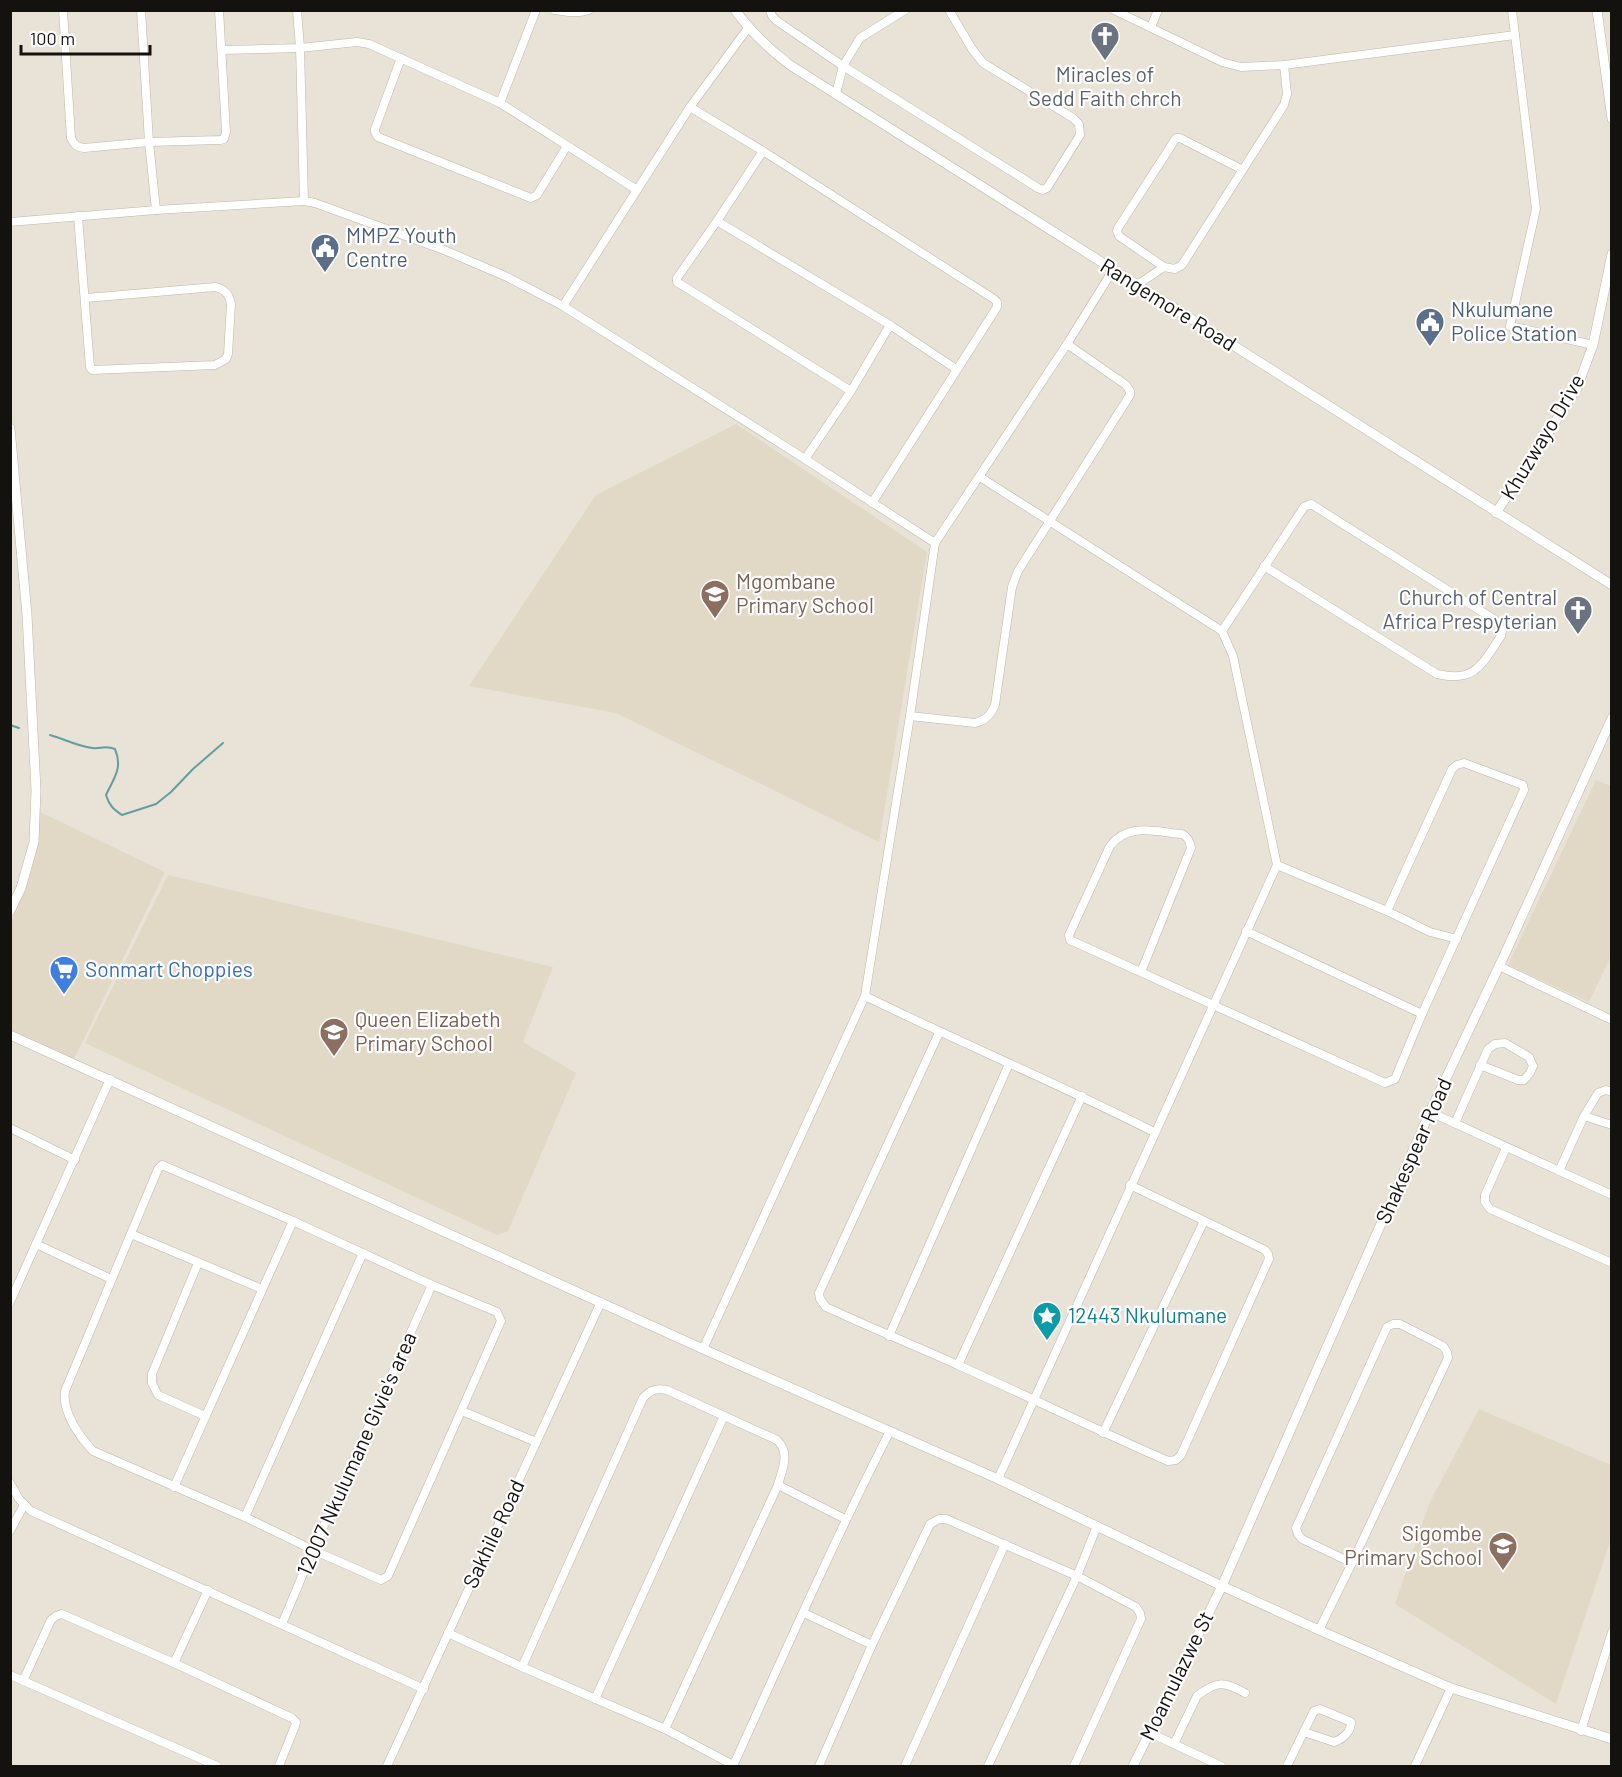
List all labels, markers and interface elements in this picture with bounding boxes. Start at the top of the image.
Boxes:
scale bar [21,18,150,56]
church icon: Miracles of Sedd Faith chrch [1089,20,1121,62]
text: 100 m [30,27,75,49]
place label: Miracles of Sedd Faith chrch [1028,61,1182,110]
place label: MMPZ Youth Centre [346,222,456,271]
public building icon: MMPZ Youth Centre [309,232,341,274]
street label: Rangemore Road [1096,252,1241,355]
place label: Nkulumane Police Station [1451,296,1577,345]
public building icon: Nkulumane Police Station [1414,306,1446,348]
street label: Khuzwayo Drive [1494,369,1589,504]
place label: Mgombane Primary School [736,568,874,617]
school or university icon: Mgombane Primary School [699,578,731,620]
place label: Church of Central Africa Prespyterian [1382,584,1557,633]
church icon: Church of Central Africa Prespyterian [1562,594,1594,636]
supermarket icon: Sonmart Choppies [48,954,80,996]
place label: Sonmart Choppies [85,956,253,981]
place label: Queen Elizabeth Primary School [355,1006,501,1055]
school or university icon: Queen Elizabeth Primary School [318,1016,350,1058]
street label: Shakespear Road [1369,1074,1456,1227]
place icon: 12443 Nkulumane [1031,1300,1063,1342]
place label: 12443 Nkulumane [1068,1302,1227,1327]
street label: 12007 Nkulumane Givie's area [290,1328,421,1579]
street label: Sakhile Road [457,1475,529,1592]
place label: Sigombe Primary School [1344,1520,1482,1569]
school or university icon: Sigombe Primary School [1487,1530,1519,1572]
street label: Moamulazwe St [1134,1607,1218,1744]

